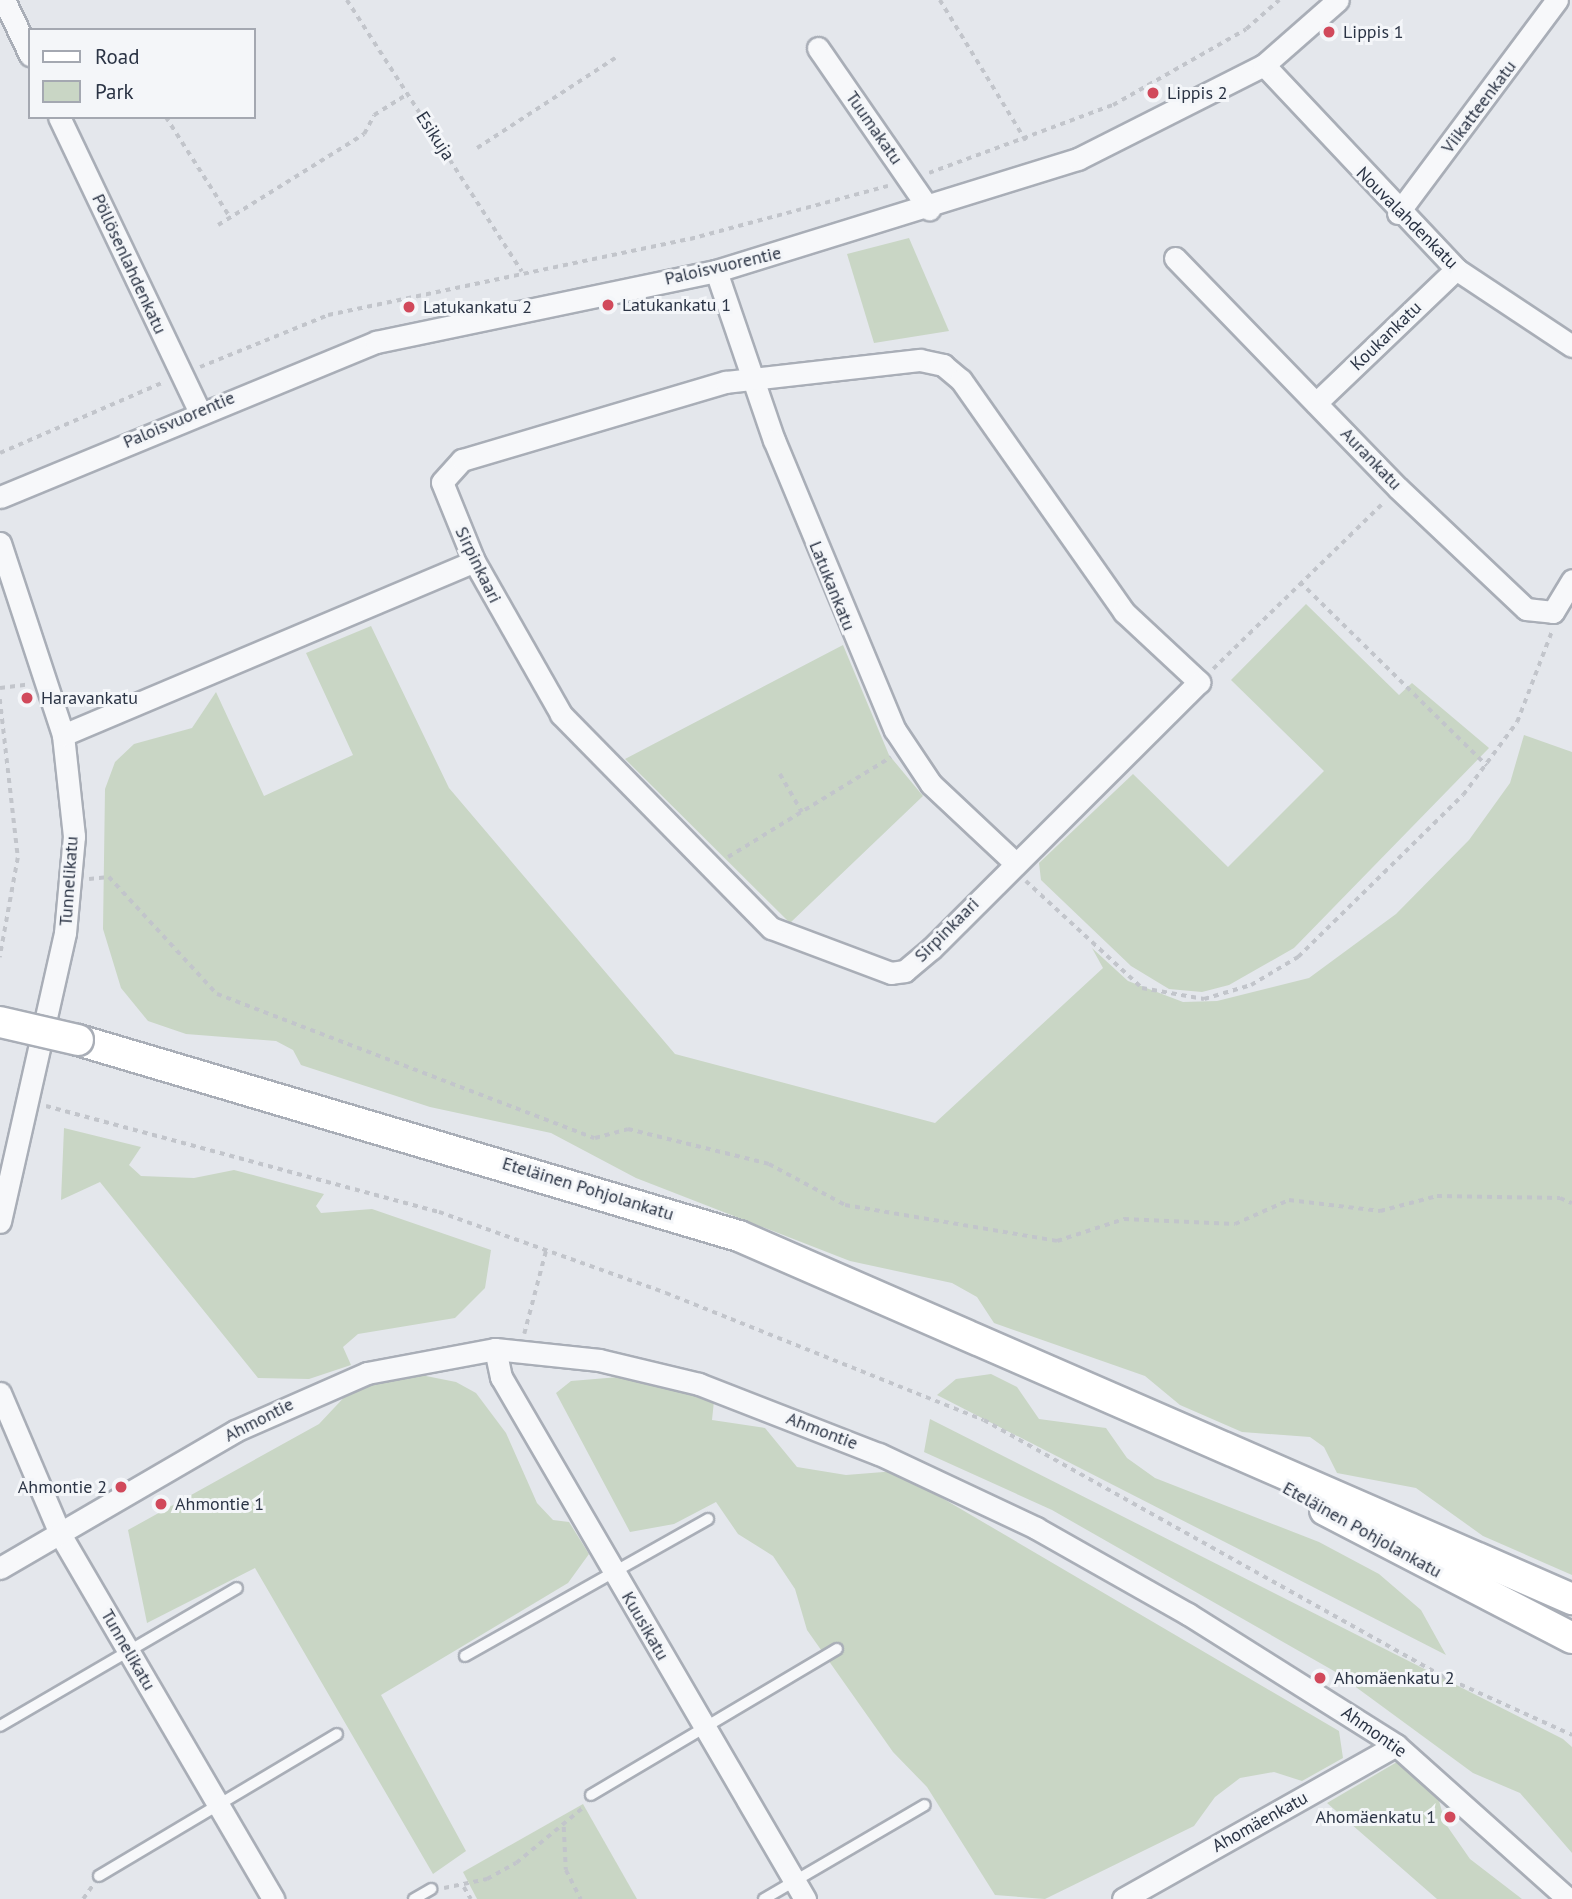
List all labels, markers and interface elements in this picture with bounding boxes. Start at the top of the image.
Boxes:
place label: Lippis 1 [1343,21,1404,43]
marker: Lippis 1 [1321,24,1337,40]
legend [28,28,256,119]
text: Road [95,43,139,70]
street label: Viikatteenkatu [1437,56,1521,158]
text: Park [95,78,134,105]
place label: Lippis 2 [1167,82,1228,104]
marker: Lippis 2 [1145,85,1161,101]
street label: Tuumakatu [841,87,907,169]
street label: Esikuja [411,107,459,165]
street label: Nouvalahdenkatu [1352,163,1462,273]
street label: Pöllösenlahdenkatu [87,191,171,337]
street label: Paloisvuorentie [663,242,783,290]
place label: Latukankatu 1 [622,294,731,316]
place label: Latukankatu 2 [423,296,532,318]
marker: Latukankatu 1 [600,297,616,313]
street label: Koukankatu [1346,297,1426,375]
marker: Latukankatu 2 [401,299,417,315]
street label: Paloisvuorentie [120,387,238,453]
street label: Aurankatu [1336,423,1406,495]
street label: Sirpinkaari [450,523,506,607]
street label: Latukankatu [804,538,860,634]
place label: Haravankatu [41,687,138,709]
marker: Haravankatu [19,690,35,706]
street label: Tunnelikatu [55,835,83,927]
street label: Sirpinkaari [910,893,984,967]
street label: Eteläinen Pohjolankatu [500,1153,676,1225]
street label: Ahmontie [221,1393,297,1447]
street label: Ahmontie [783,1408,861,1454]
place label: Ahmontie 2 [18,1476,107,1498]
street label: Eteläinen Pohjolankatu [1279,1477,1445,1583]
marker: Ahmontie 2 [113,1479,129,1495]
place label: Ahmontie 1 [175,1493,264,1515]
marker: Ahmontie 1 [153,1496,169,1512]
street label: Kuusikatu [617,1588,673,1664]
street label: Tunnelikatu [96,1606,160,1694]
place label: Ahomäenkatu 2 [1334,1667,1455,1689]
marker: Ahomäenkatu 2 [1312,1670,1328,1686]
street label: Ahmontie [1337,1702,1411,1762]
street label: Ahomäenkatu [1208,1787,1312,1857]
place label: Ahomäenkatu 1 [1315,1806,1436,1828]
marker: Ahomäenkatu 1 [1442,1809,1458,1825]

